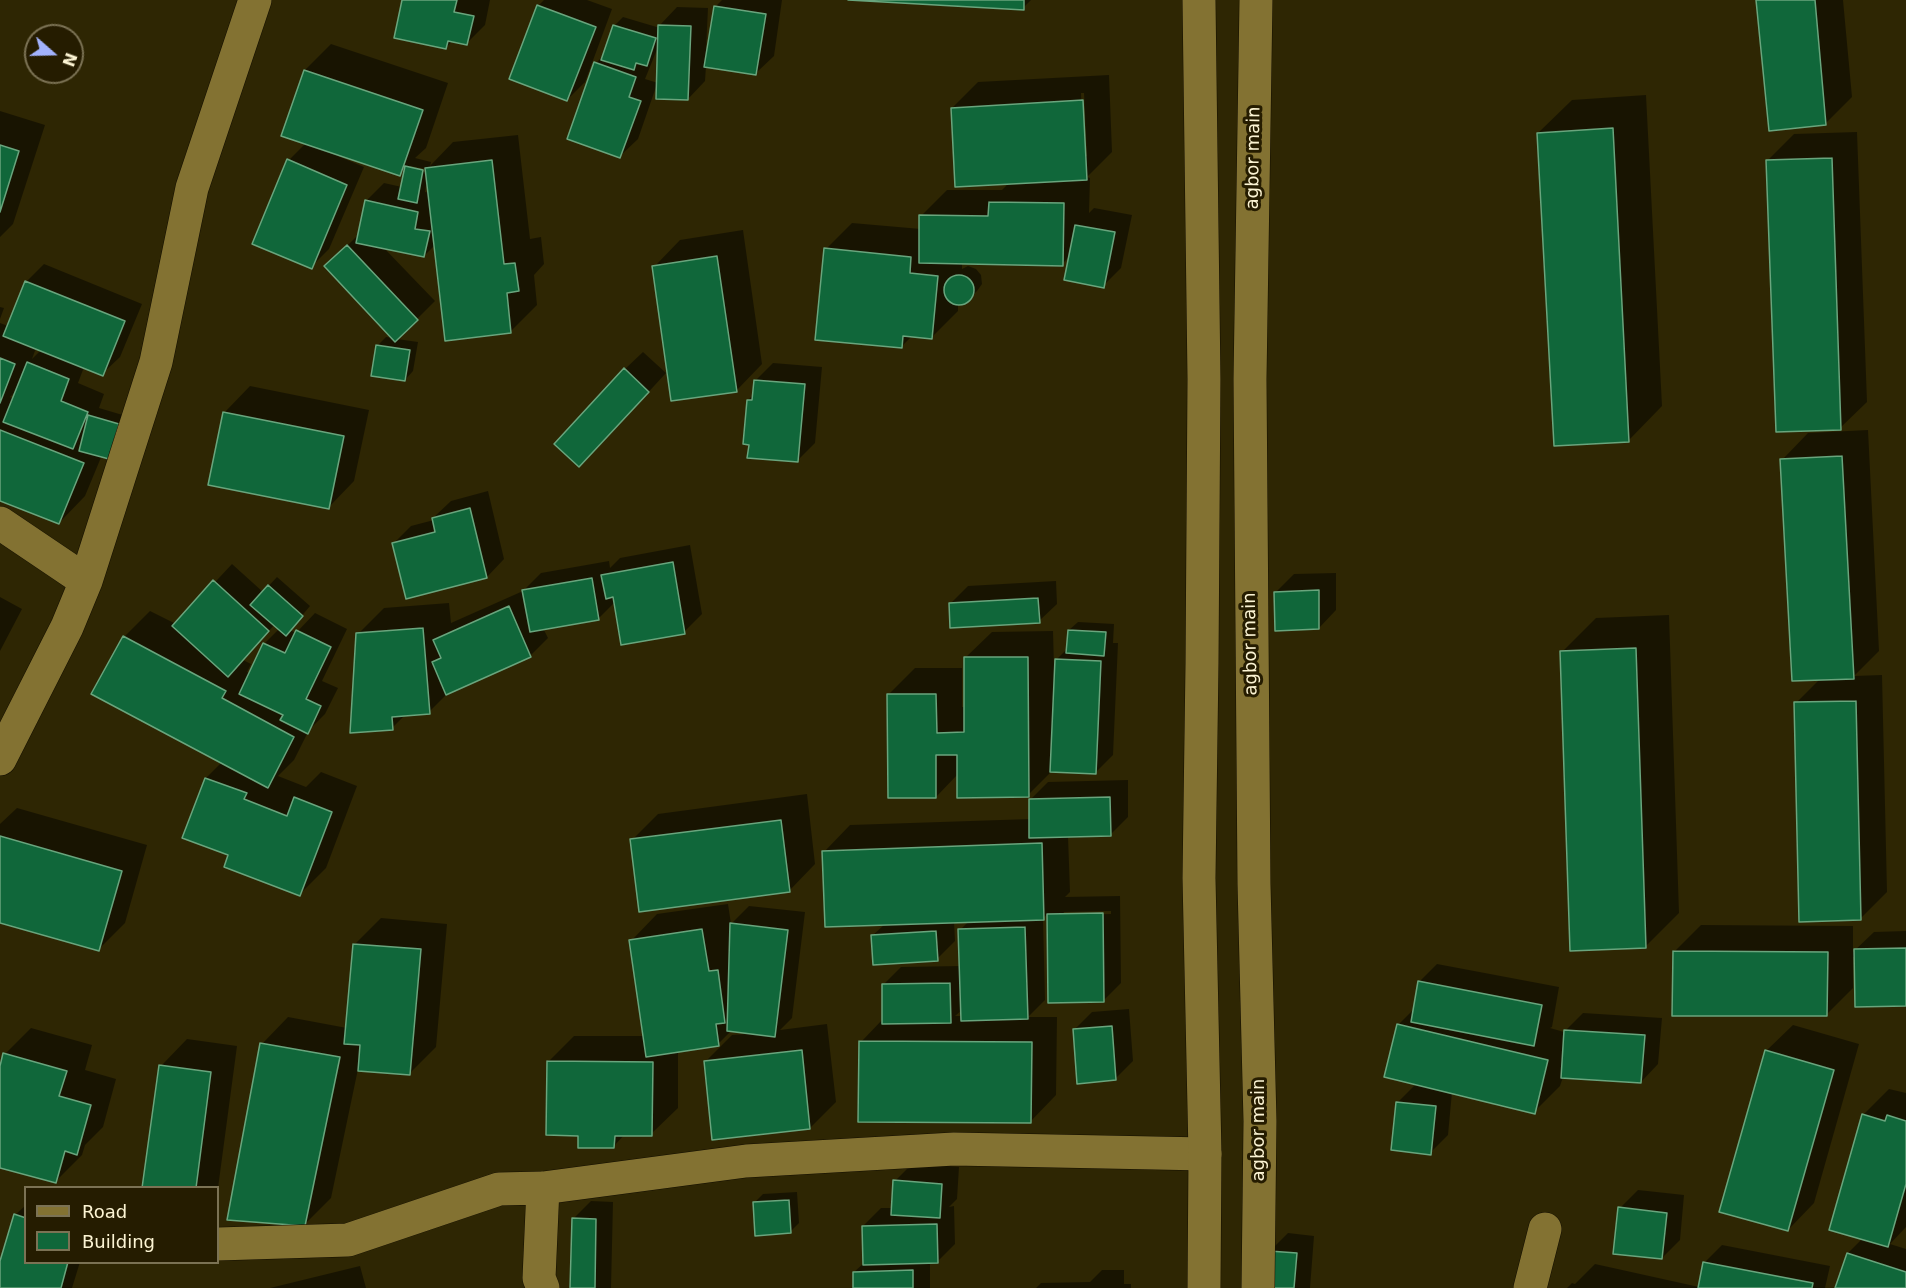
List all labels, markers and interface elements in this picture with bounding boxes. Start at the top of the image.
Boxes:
north arrow [24,24,84,84]
text: N [58,50,81,69]
street label: agbor main [1242,106,1266,210]
street label: agbor main [1239,592,1263,696]
street label: agbor main [1248,1079,1270,1181]
legend [24,1186,219,1264]
text: Road [82,1201,127,1222]
text: Building [82,1231,155,1252]

